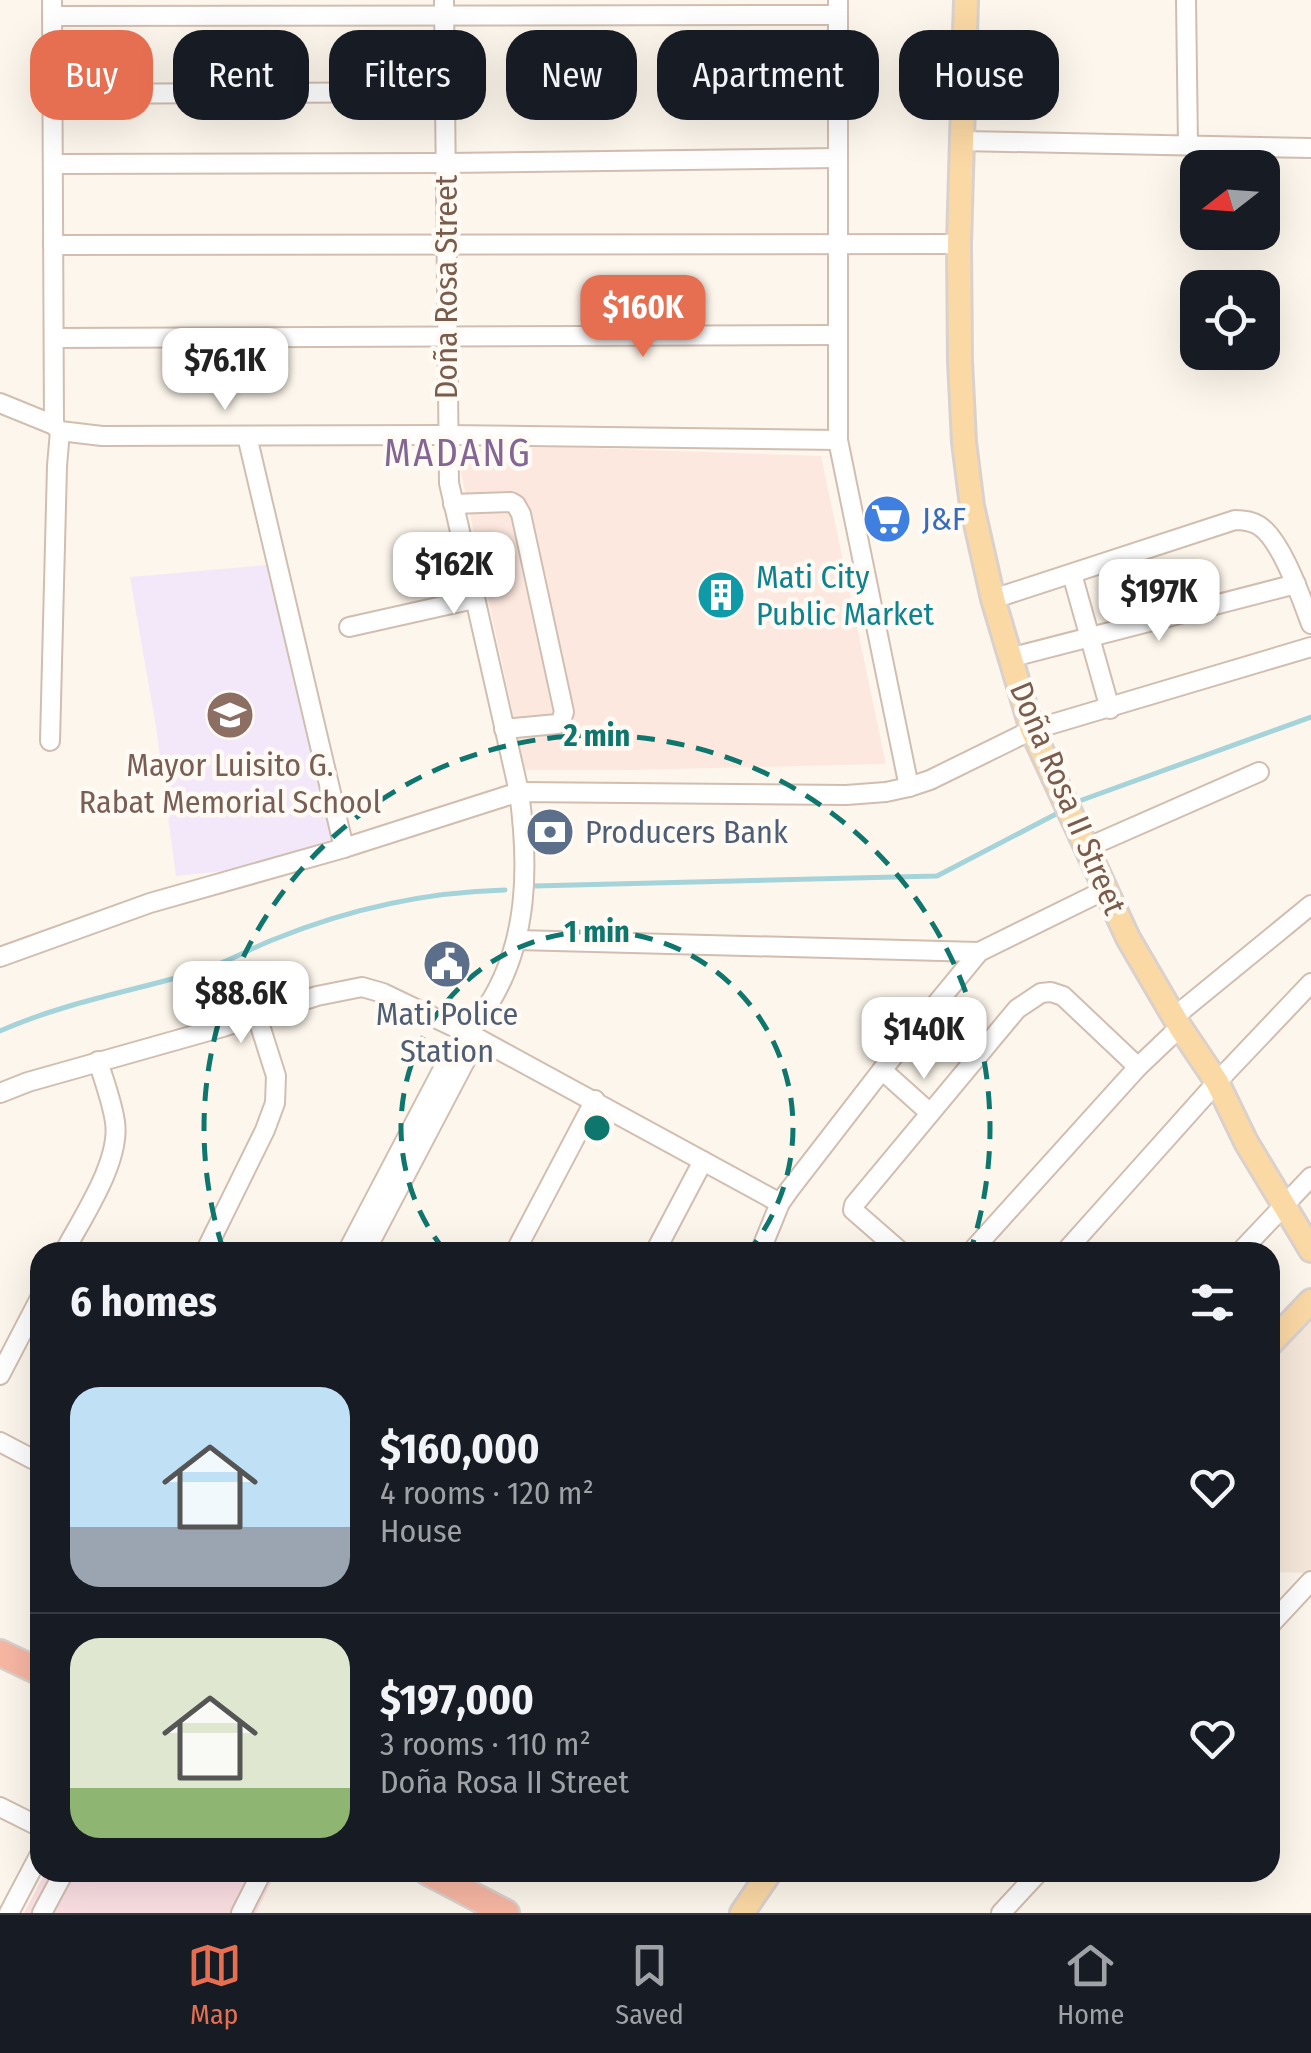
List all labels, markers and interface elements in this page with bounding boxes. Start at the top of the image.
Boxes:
chip: Buy [30,30,153,120]
chip: Rent [173,30,309,120]
chip: Filters [329,30,486,120]
chip: New [506,30,637,120]
chip: Apartment [657,30,879,120]
chip: House [899,30,1059,120]
north arrow [1180,150,1280,250]
map controls [1180,150,1280,370]
street label: Doña Rosa Street [427,174,465,399]
button: locate [1180,270,1280,370]
pin: $160K [573,275,713,360]
text: $160K [602,288,684,326]
pin: $76.1K [144,328,306,413]
text: $76.1K [184,341,266,379]
district label: MADANG [384,430,532,476]
supermarket icon: J&F [861,493,913,545]
place label: J&F [922,500,966,538]
pin: $162K [384,532,524,617]
text: $162K [415,545,493,583]
place label: Mati City Public Market [756,558,934,633]
pin: $197K [1089,559,1229,644]
building icon: Mati City Public Market [695,569,747,621]
text: $197K [1121,572,1197,610]
street label: Doña Rosa II Street [1002,676,1134,920]
school or university icon: Mayor Luisito G. Rabat Memorial School [204,689,256,741]
text: 2 min [563,718,630,754]
place label: Mayor Luisito G. Rabat Memorial School [79,746,381,821]
bank icon: Producers Bank [524,806,576,858]
place label: Producers Bank [585,813,788,851]
text: 1 min [564,914,630,950]
public building icon: Mati Police Station [421,938,473,990]
pin: $88.6K [160,961,322,1046]
text: $88.6K [195,974,287,1012]
place label: Mati Police Station [376,995,518,1070]
pin: $140K [854,997,994,1082]
text: $140K [884,1010,964,1048]
centre of rings [579,1110,615,1146]
icon: filters [1185,1275,1240,1330]
text: 6 homes [70,1277,217,1327]
text: $160,000 [380,1424,540,1474]
icon: home [150,1427,270,1547]
icon: heart [1185,1460,1240,1515]
text: 4 rooms · 120 m² [380,1474,594,1512]
text: House [380,1512,462,1550]
text: $197,000 [380,1675,534,1725]
icon: home [150,1678,270,1798]
icon: heart [1185,1711,1240,1766]
text: 3 rooms · 110 m² [380,1725,591,1763]
text: Doña Rosa II Street [380,1763,629,1801]
tab: Map [187,1938,242,2031]
tab: Saved [615,1938,684,2031]
tab: Home [1057,1938,1124,2031]

